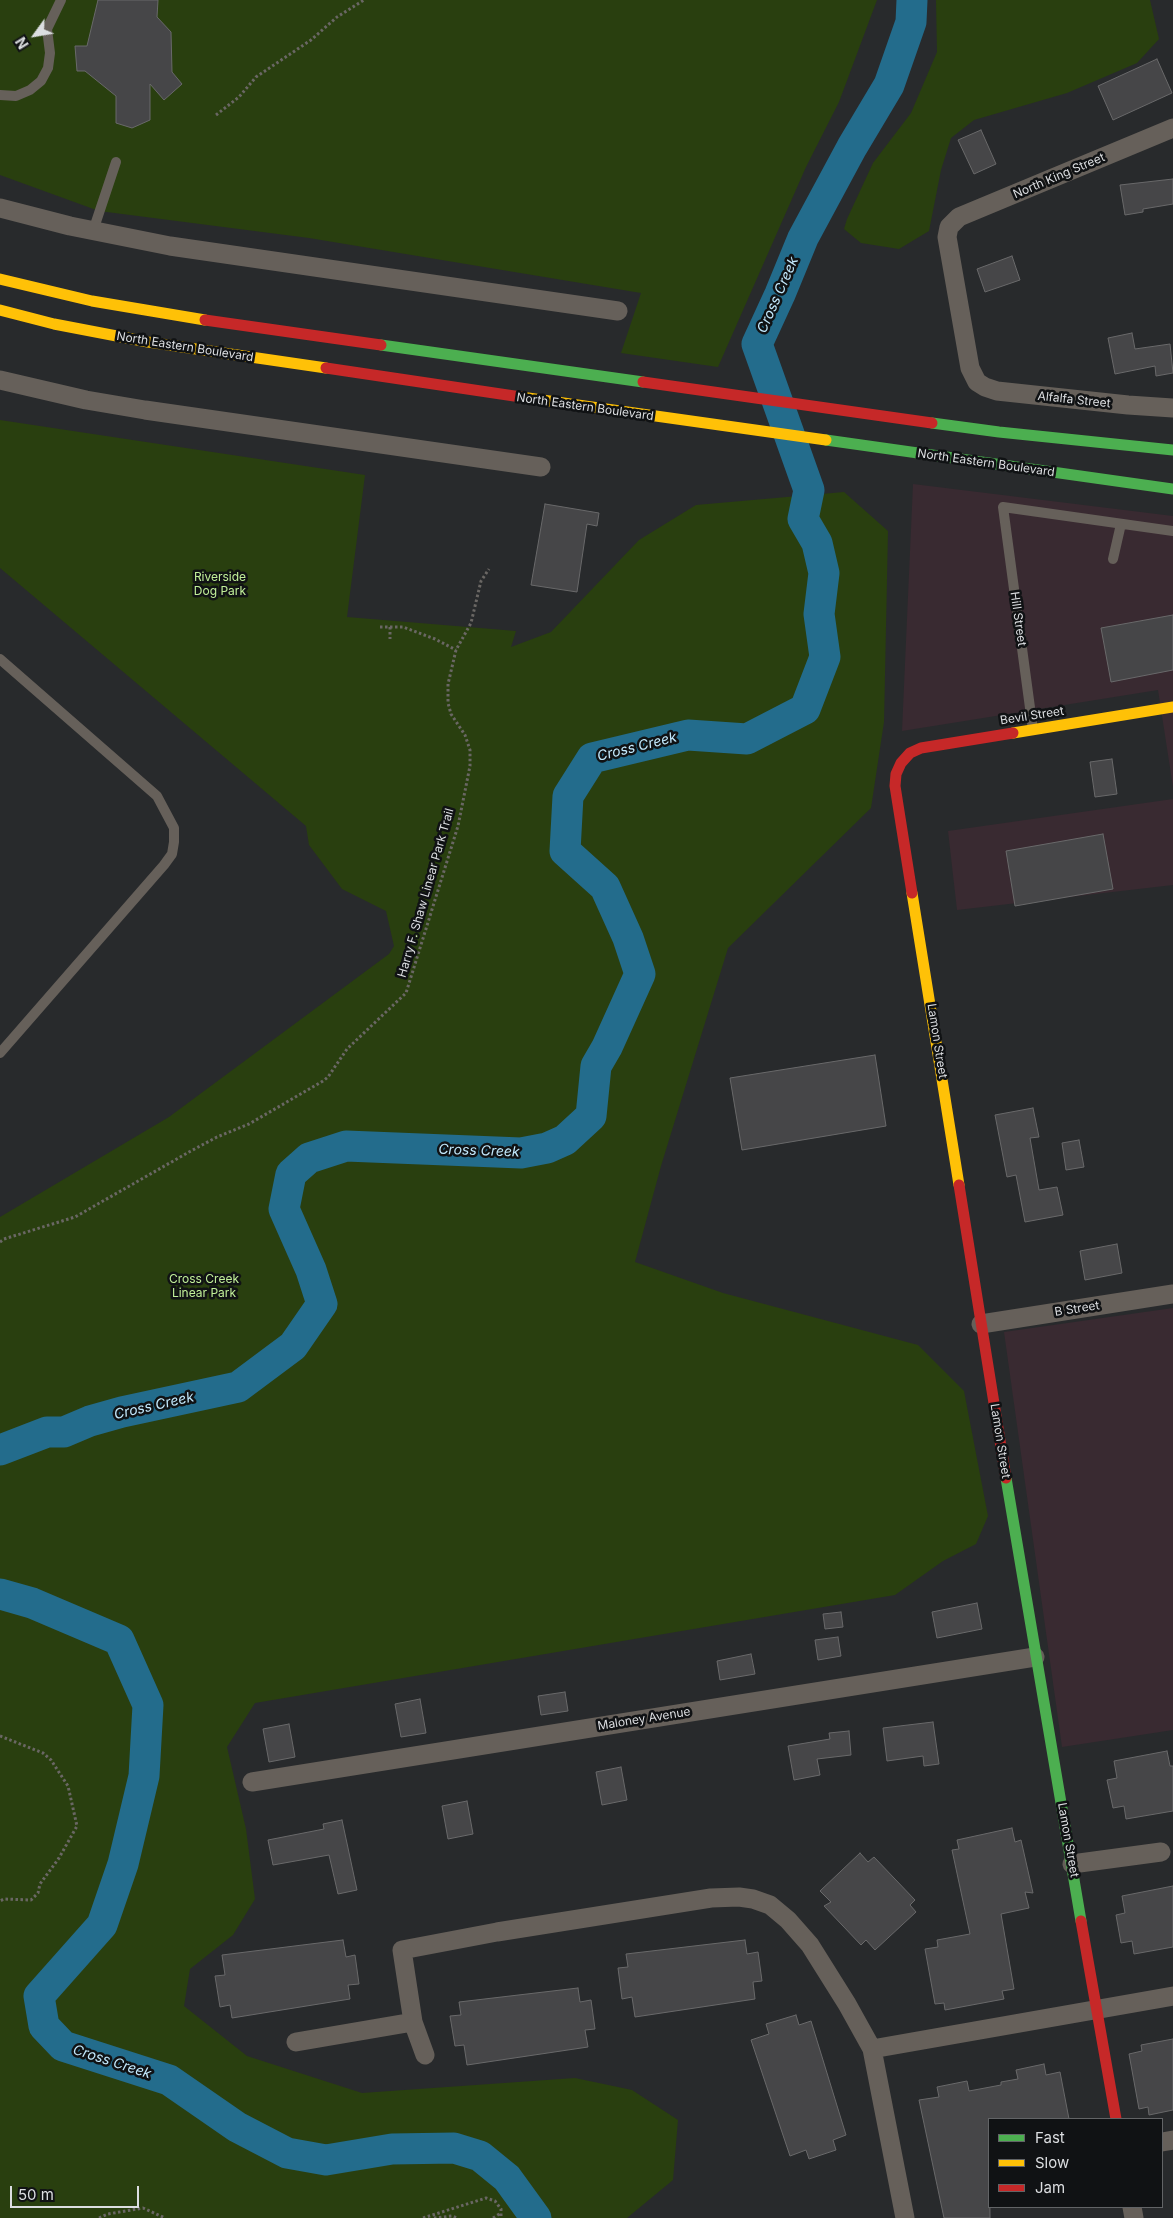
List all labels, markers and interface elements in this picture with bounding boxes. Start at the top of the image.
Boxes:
north arrow [10,10,60,60]
text: N [12,34,32,52]
street label: North King Street [1011,150,1107,202]
water label: Cross Creek [754,254,802,336]
street label: North Eastern Boulevard [115,329,255,365]
street label: Alfalfa Street [1037,389,1111,411]
street label: North Eastern Boulevard [515,390,655,424]
street label: North Eastern Boulevard [916,446,1056,480]
park label: Riverside Dog Park [194,570,246,598]
street label: Hill Street [1007,591,1029,647]
street label: Bevil Street [999,704,1065,728]
water label: Cross Creek [595,729,679,765]
street label: Harry F. Shaw Linear Park Trail [395,807,457,979]
street label: Lamon Street [924,1003,950,1079]
water label: Cross Creek [438,1141,520,1161]
park label: Cross Creek Linear Park [169,1272,239,1300]
street label: B Street [1054,1298,1100,1320]
water label: Cross Creek [112,1389,196,1423]
street label: Lamon Street [987,1403,1013,1479]
street label: Maloney Avenue [597,1705,691,1733]
street label: Lamon Street [1054,1802,1082,1878]
water label: Cross Creek [71,2041,153,2083]
legend [988,2118,1163,2208]
text: Fast [1035,2128,1065,2147]
text: Slow [1035,2153,1069,2172]
scale bar [12,2176,141,2208]
text: Jam [1035,2178,1065,2197]
text: 50 m [18,2185,54,2204]

